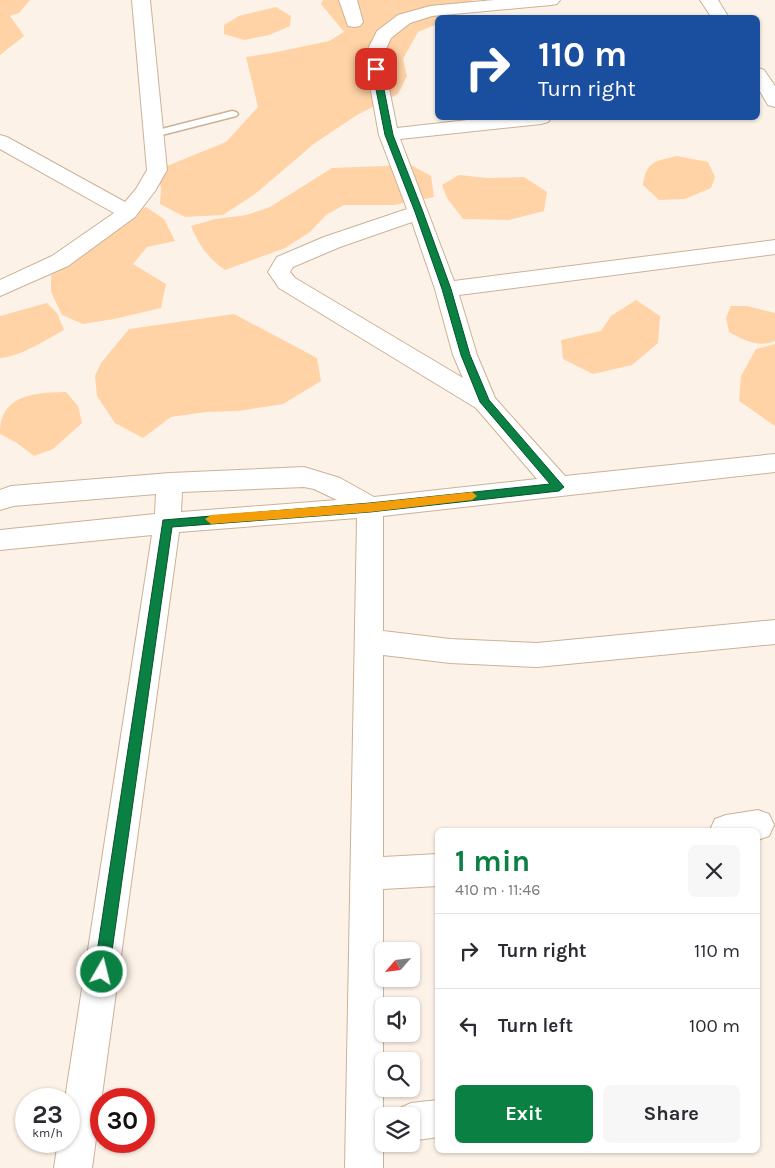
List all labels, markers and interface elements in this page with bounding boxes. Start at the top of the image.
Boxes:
text: 110 m [538,34,627,75]
icon: right [455,35,520,100]
pin [355,48,397,90]
icon: arrive [362,55,390,83]
text: Turn right [538,76,636,102]
text: 1 min [455,843,530,879]
button: close [688,845,740,897]
text: 410 m · 11:46 [455,880,540,899]
icon: right [455,937,483,965]
text: Turn right [498,940,587,962]
text: 110 m [694,940,740,962]
north arrow [375,942,420,988]
map controls [375,942,420,1152]
position arrow [75,945,127,997]
button: sound [375,997,420,1042]
icon: left [455,1012,483,1040]
text: Turn left [498,1015,573,1037]
text: 100 m [689,1015,740,1037]
button: search [375,1052,420,1097]
button: Exit [455,1085,593,1143]
button: Share [603,1085,740,1143]
speed limit sign: 30 [90,1088,155,1153]
text: 23 [32,1100,63,1129]
button: layers [375,1107,420,1152]
text: km/h [32,1126,63,1140]

